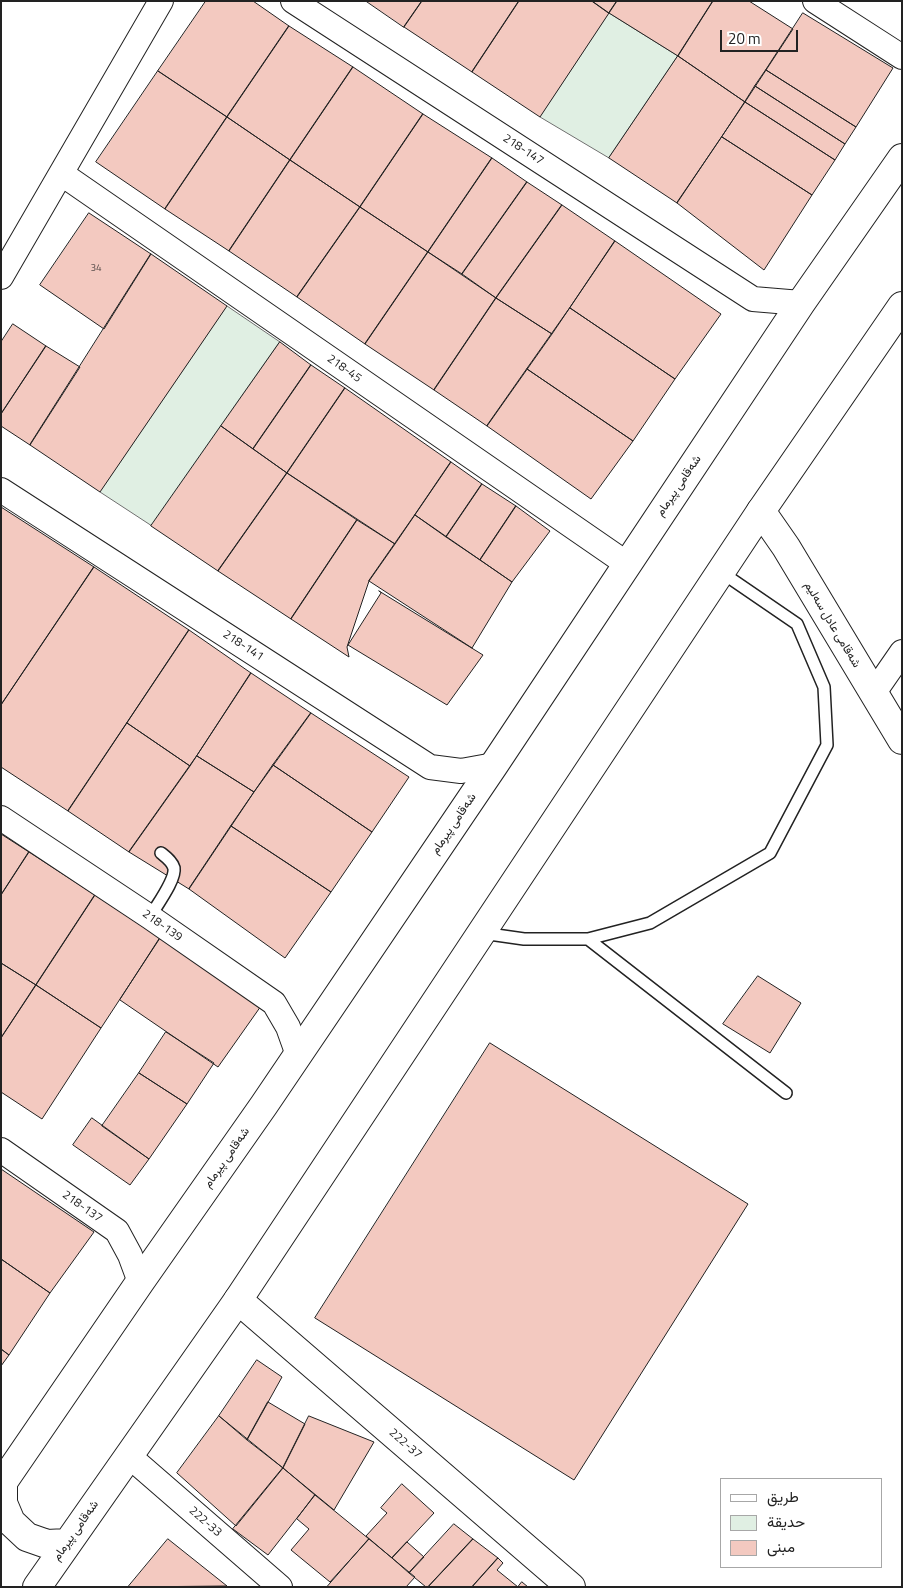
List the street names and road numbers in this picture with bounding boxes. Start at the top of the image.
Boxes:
street label: 218-147 [500,132,546,168]
street label: 218-45 [324,352,364,386]
street label: شەقامی پیرمام [653,453,705,519]
street label: شەقامی عادل سەلیم [801,579,863,671]
street label: 218-141 [220,628,266,664]
street label: شەقامی پیرمام [428,791,480,857]
street label: 218-139 [139,907,185,945]
street label: شەقامی پیرمام [201,1125,253,1191]
street label: 218-137 [59,1188,105,1226]
street label: 222-37 [386,1426,424,1462]
street label: شەقامی پیرمام [50,1498,102,1564]
street label: 222-33 [186,1504,224,1540]

